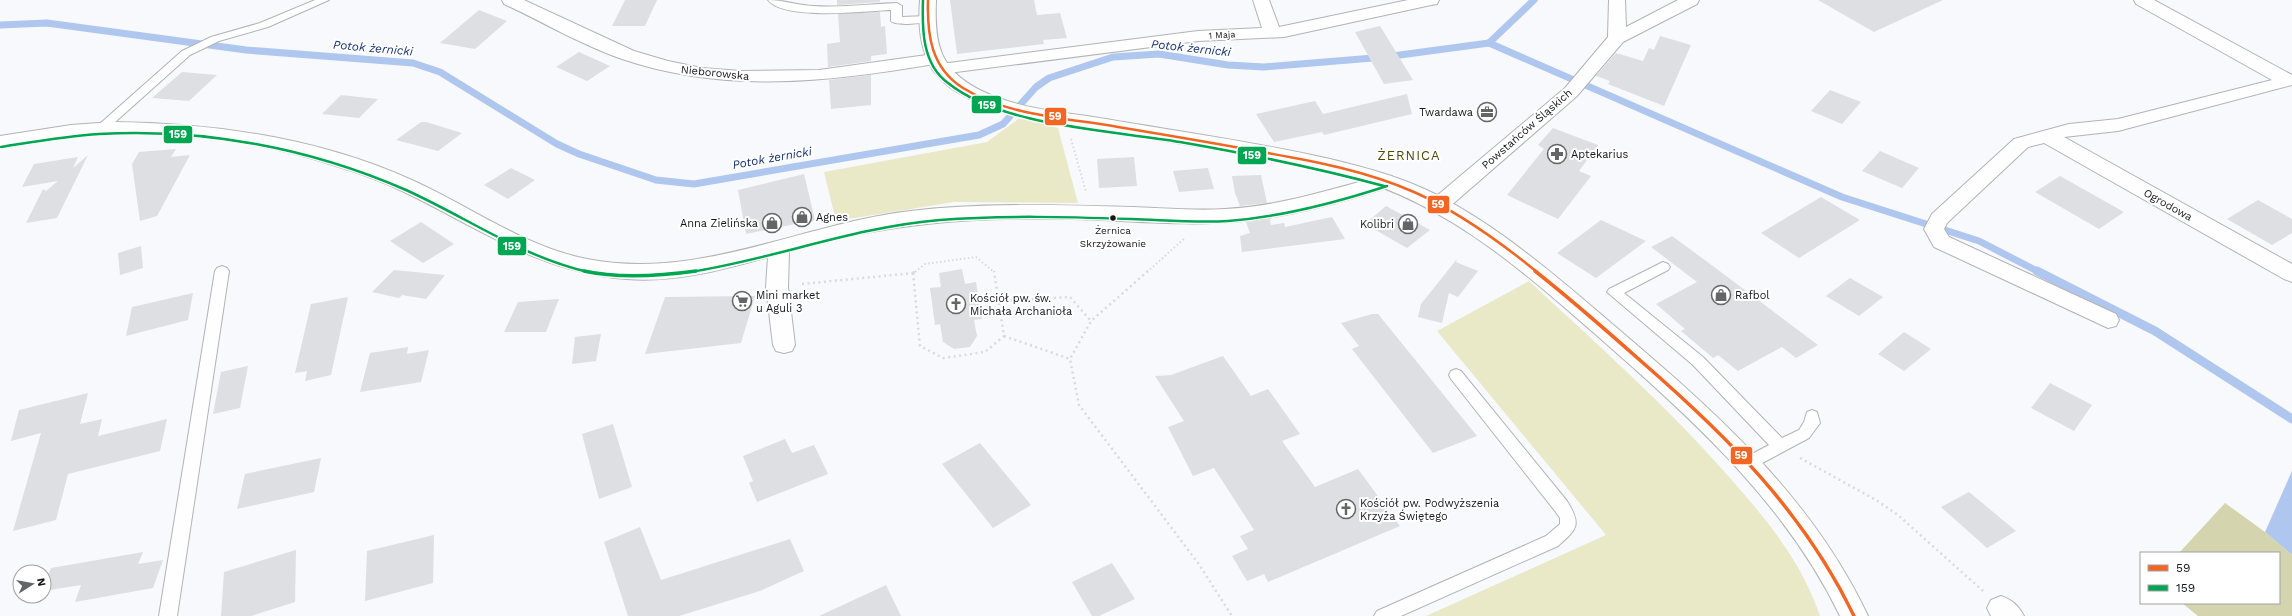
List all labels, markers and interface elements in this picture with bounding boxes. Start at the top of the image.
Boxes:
street label: 1 Maja [1208,29,1236,41]
water label: Potok żernicki [1150,37,1233,59]
water label: Potok żernicki [332,38,414,59]
street label: Nieborowska [680,63,750,83]
street label: Powstańców Śląskich [1479,85,1575,172]
line badge: 159 [971,95,1002,114]
text: 159 [978,99,996,112]
office icon: Twardawa [1476,101,1498,123]
place label: Twardawa [1419,106,1473,119]
line badge: 59 [1044,107,1067,126]
text: 59 [1048,110,1062,123]
line badge: 159 [163,125,193,144]
text: 159 [169,128,187,141]
pharmacy icon: Aptekarius [1546,143,1568,165]
water label: Potok żernicki [731,144,814,172]
line badge: 159 [1237,146,1267,165]
district label: ŻERNICA [1377,148,1441,163]
place label: Aptekarius [1571,148,1629,161]
text: 159 [1243,149,1261,162]
street label: Ogrodowa [2141,186,2195,224]
line badge: 59 [1427,195,1450,214]
text: 59 [1431,198,1445,211]
shop icon: Agnes [791,206,813,228]
place label: Agnes [816,211,848,224]
shop icon: Anna Zielińska [761,212,783,234]
marker: Żernica Skrzyżowanie [1108,213,1118,223]
shop icon: Kolibri [1397,213,1419,235]
place label: Anna Zielińska [680,217,758,230]
place label: Kolibri [1360,218,1394,231]
place label: Żernica Skrzyżowanie [1080,225,1146,249]
line badge: 159 [497,236,527,256]
text: 159 [503,240,521,253]
shop icon: Rafbol [1710,284,1732,306]
place label: Mini market u Aguli 3 [756,289,820,315]
place label: Rafbol [1735,289,1770,302]
supermarket icon: Mini market u Aguli 3 [731,290,753,312]
place label: Kościół pw. św. Michała Archanioła [970,292,1072,318]
church icon: Kościół pw. św. Michała Archanioła [945,293,967,315]
line badge: 59 [1730,446,1753,465]
text: 59 [1734,449,1748,462]
place label: Kościół pw. Podwyższenia Krzyża Świętego [1360,497,1499,523]
church icon: Kościół pw. Podwyższenia Krzyża Świętego [1335,498,1357,520]
legend [2140,552,2280,604]
text: 59 [2176,561,2190,575]
north arrow [12,564,52,604]
text: N [34,577,48,587]
text: 159 [2176,581,2195,595]

